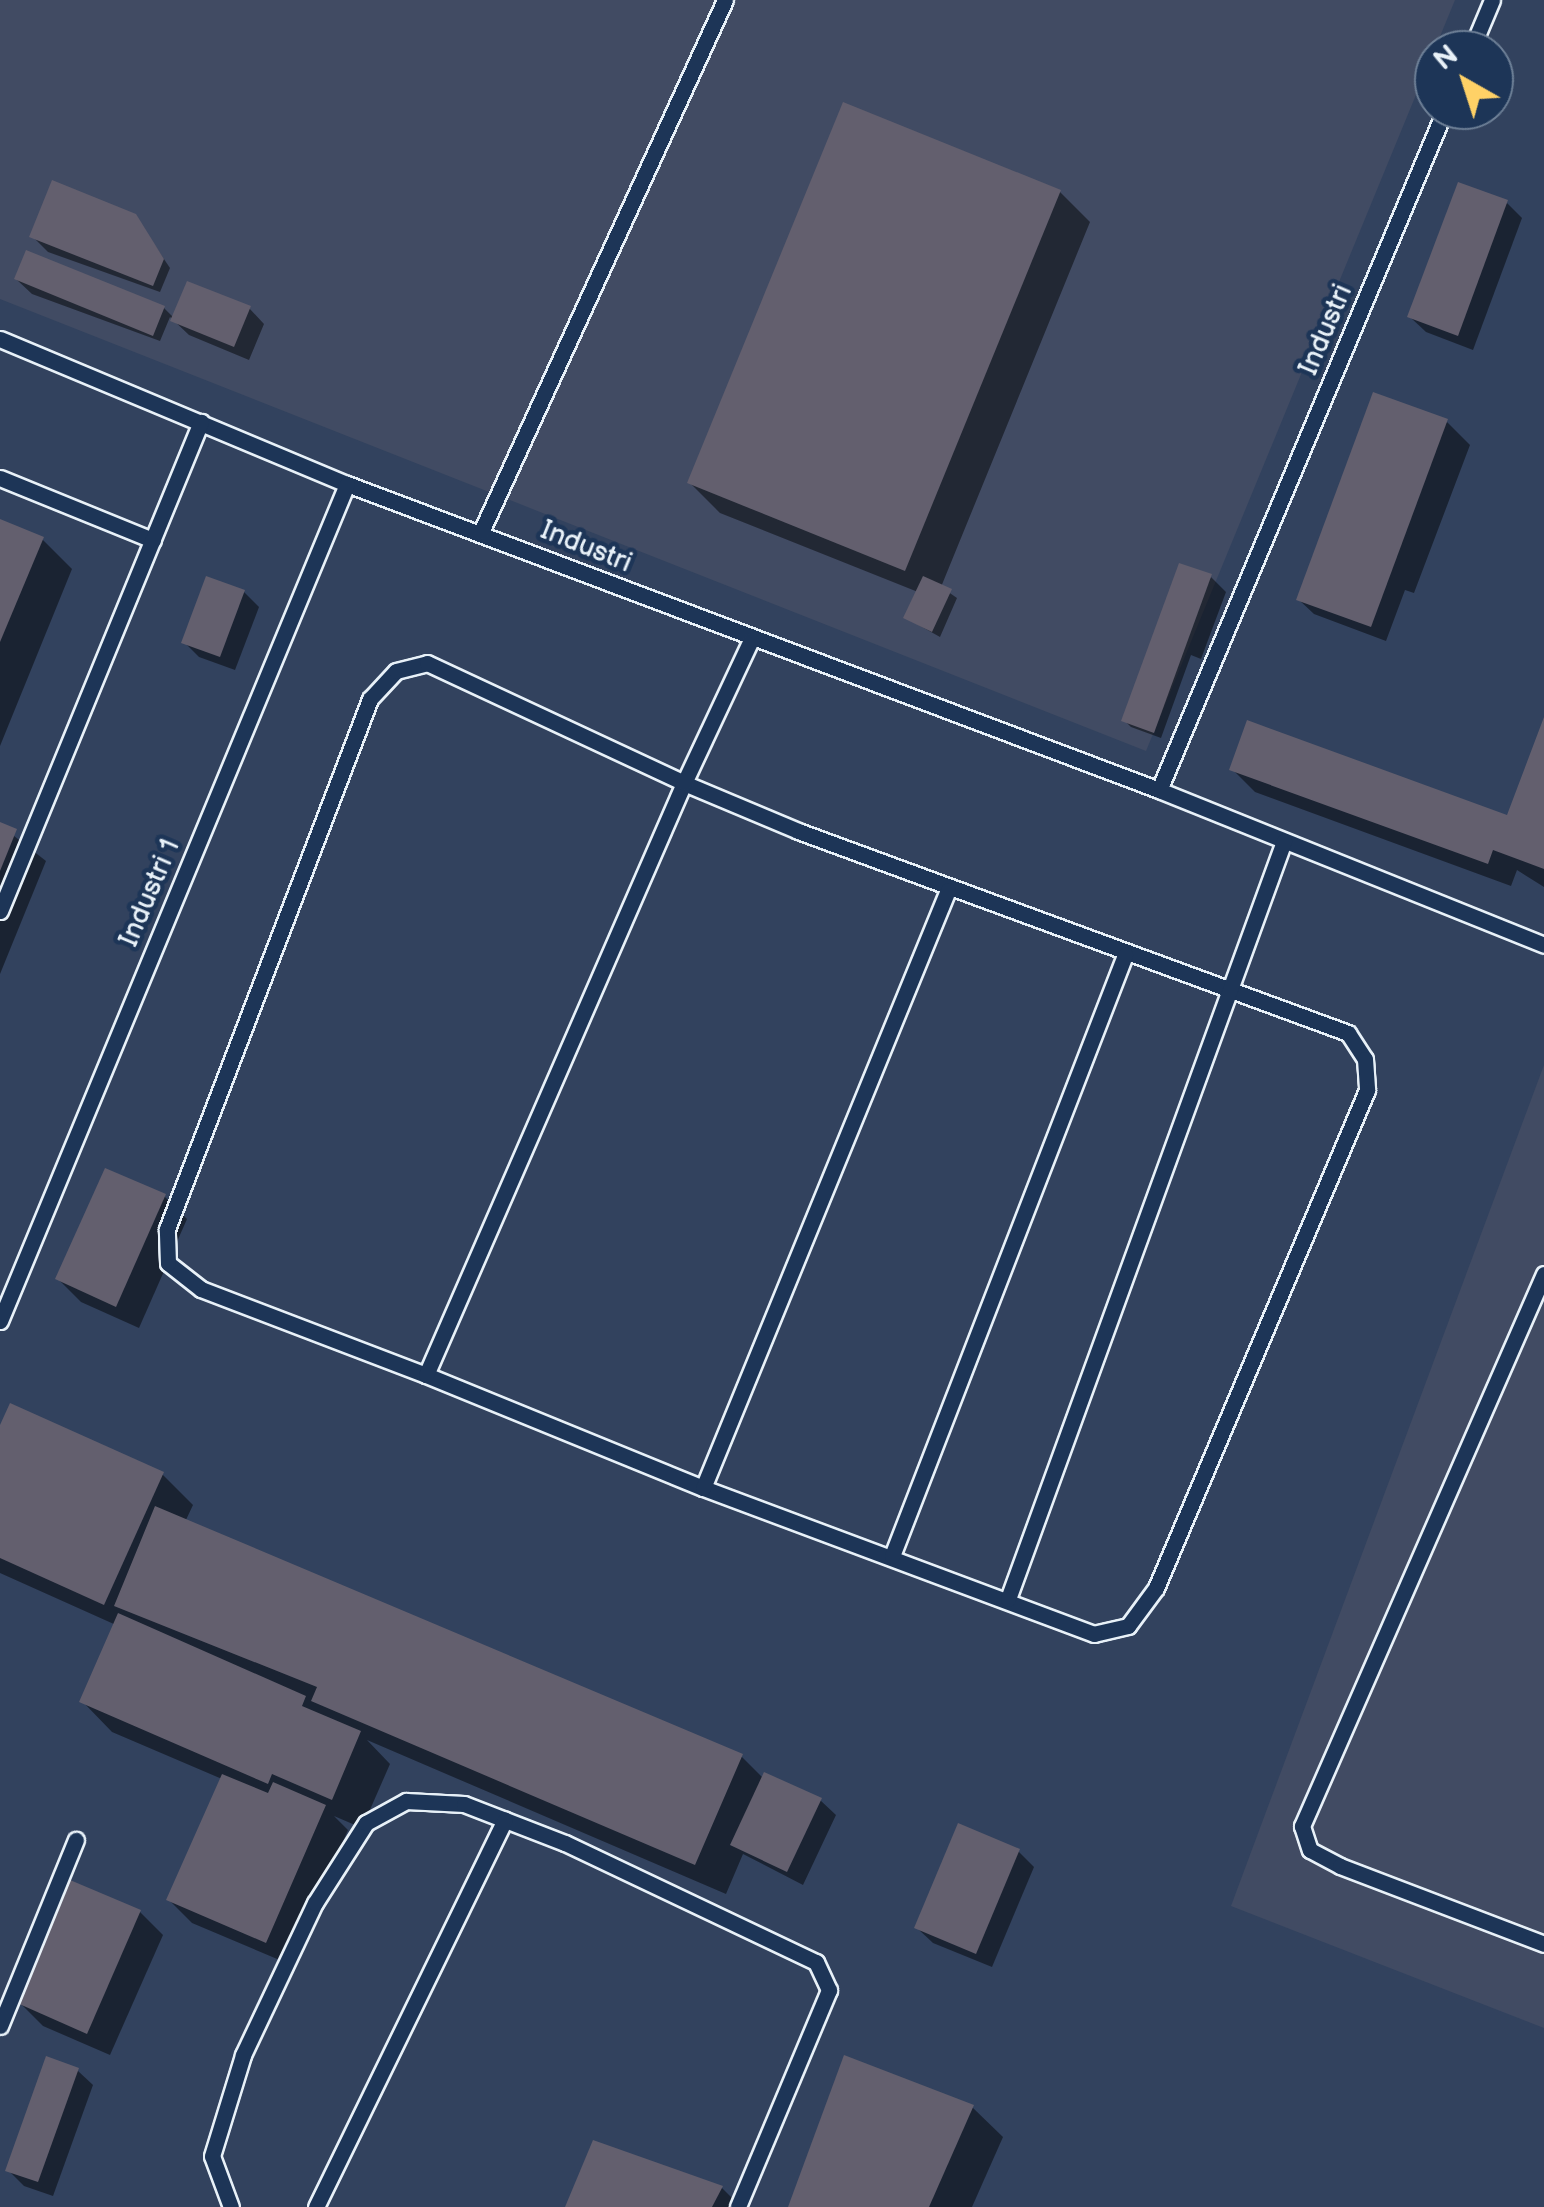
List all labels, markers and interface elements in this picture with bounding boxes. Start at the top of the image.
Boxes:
north arrow [1414,30,1514,130]
text: N [1428,38,1465,77]
street label: Industri [1292,280,1360,380]
street label: Industri [536,514,636,580]
street label: Industri 1 [112,834,188,952]

